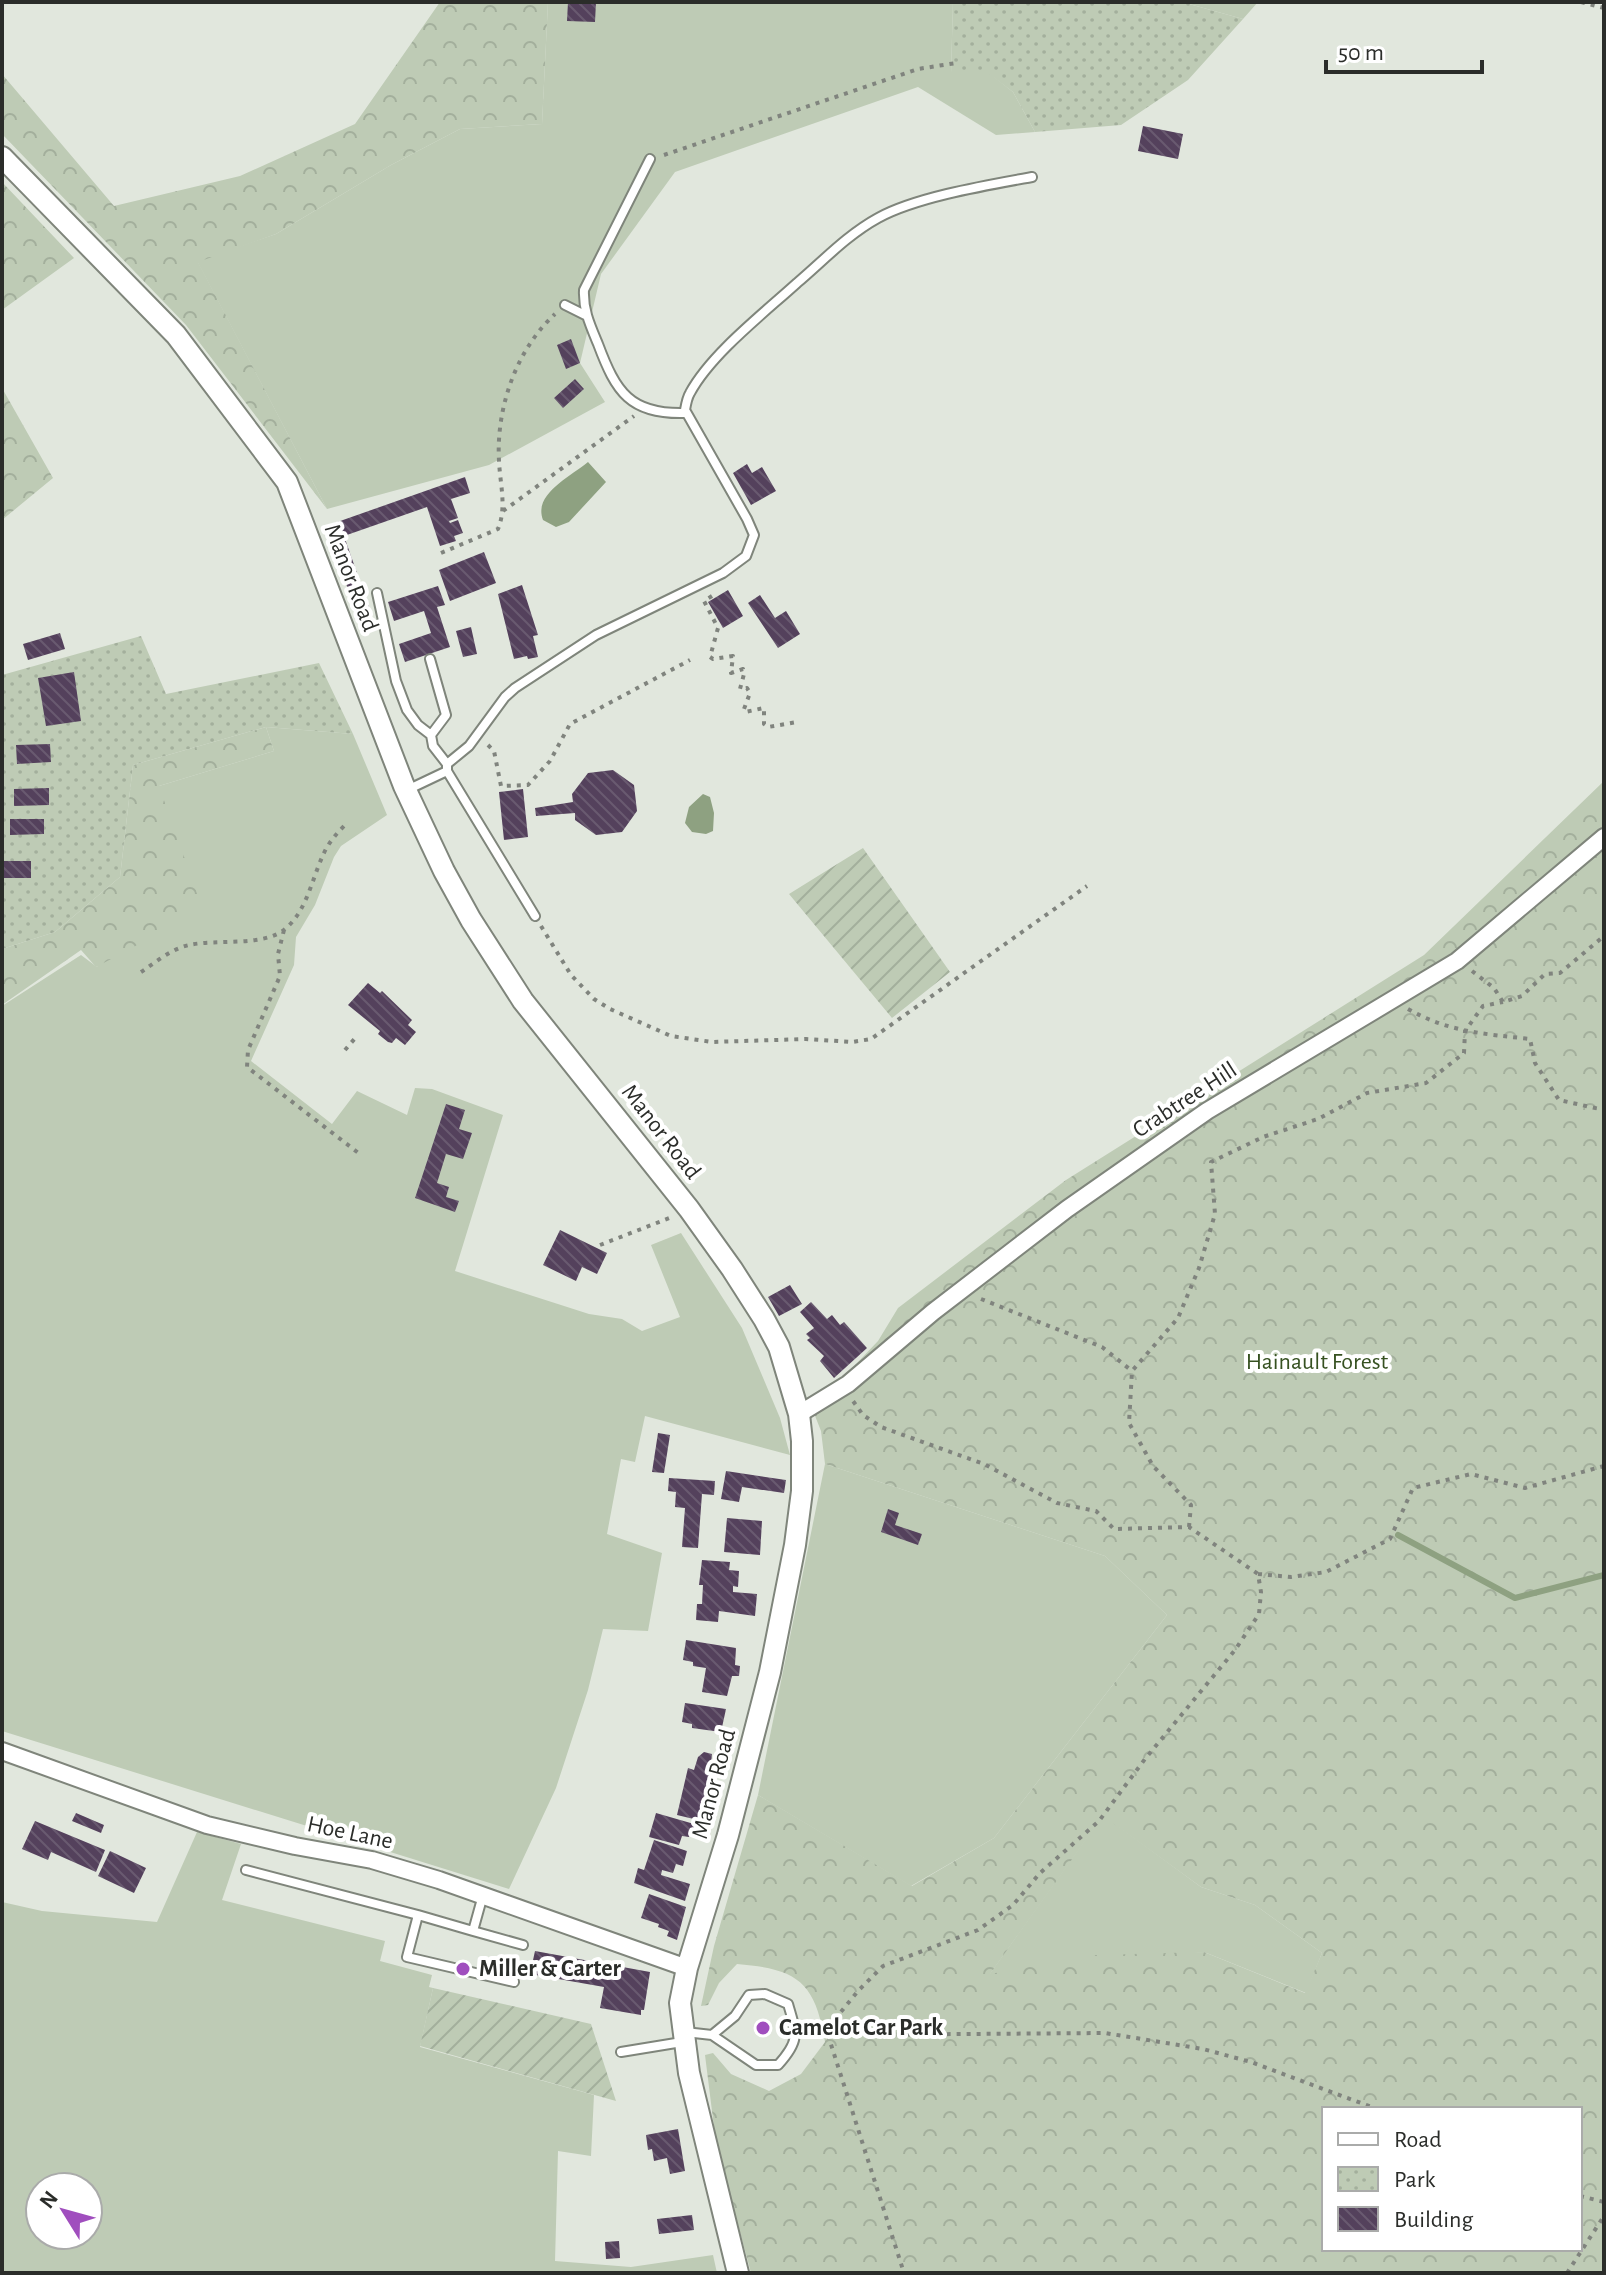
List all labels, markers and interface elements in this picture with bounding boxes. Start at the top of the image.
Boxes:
scale bar [1326,24,1482,74]
text: 50 m [1338,41,1384,65]
street label: Manor Road [320,521,382,635]
street label: Crabtree Hill [1129,1058,1241,1142]
street label: Manor Road [617,1080,705,1184]
park label: Hainault Forest [1246,1350,1389,1374]
street label: Manor Road [688,1726,740,1842]
street label: Hoe Lane [305,1812,395,1854]
place label: Miller & Carter [479,1957,622,1981]
marker: Miller & Carter [454,1960,472,1978]
place label: Camelot Car Park [779,2016,943,2040]
marker: Camelot Car Park [754,2019,772,2037]
legend [1322,2107,1582,2251]
text: Road [1394,2128,1442,2152]
text: Park [1394,2168,1435,2192]
north arrow [24,2171,104,2251]
text: N [35,2187,62,2212]
text: Building [1394,2208,1473,2232]

